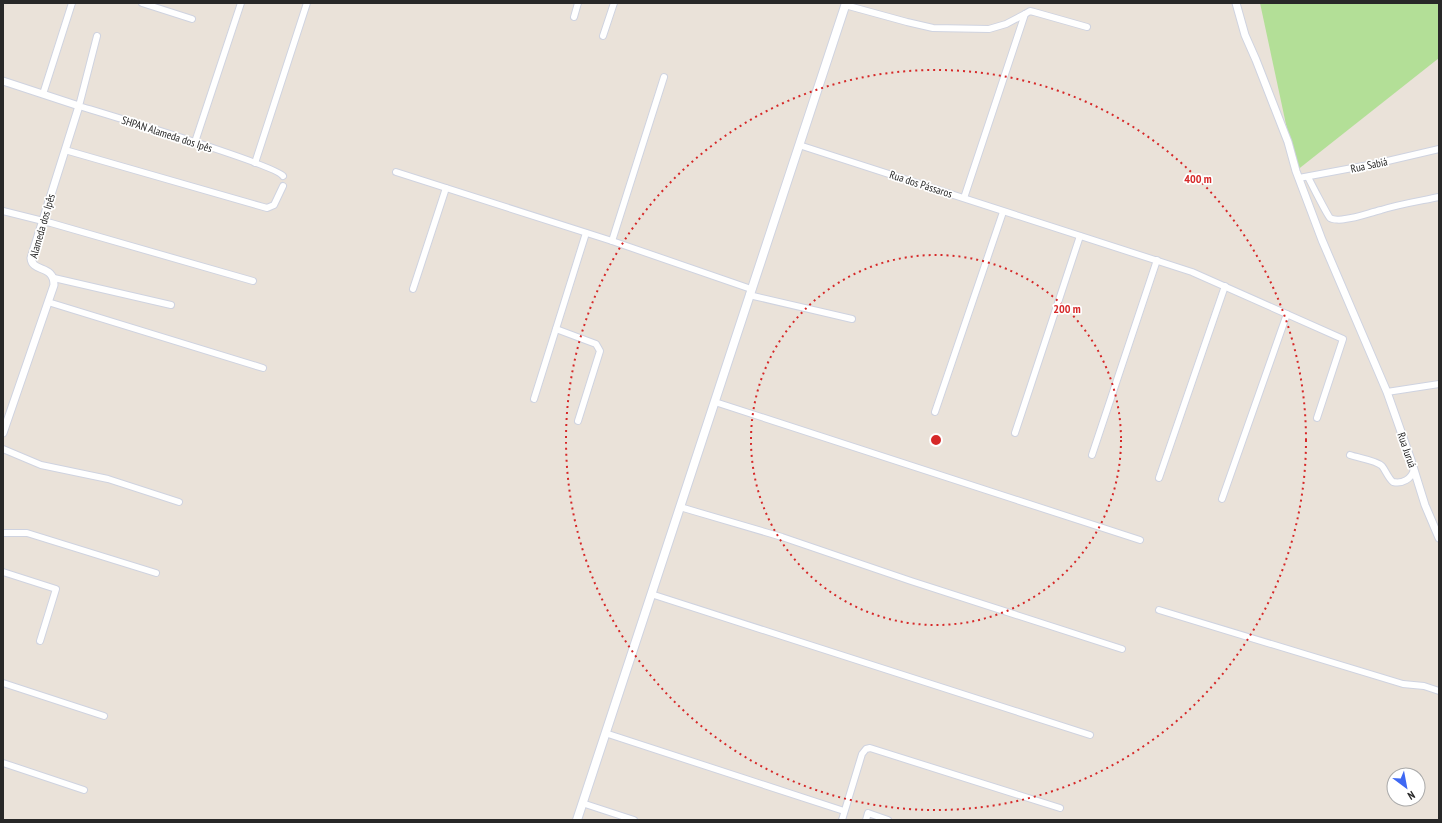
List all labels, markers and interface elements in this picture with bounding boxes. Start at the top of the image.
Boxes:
street label: SHPAN Alameda dos Ipês [120,113,214,155]
street label: Rua Sabiá [1349,154,1389,176]
street label: Rua dos Pássaros [888,167,954,201]
text: 400 m [1184,171,1212,186]
street label: Alameda dos Ipês [26,192,58,260]
text: 200 m [1053,301,1081,316]
street label: Rua Juruá [1394,431,1420,469]
centre of rings [929,433,943,447]
north arrow [1386,767,1426,807]
text: N [1405,788,1418,803]

